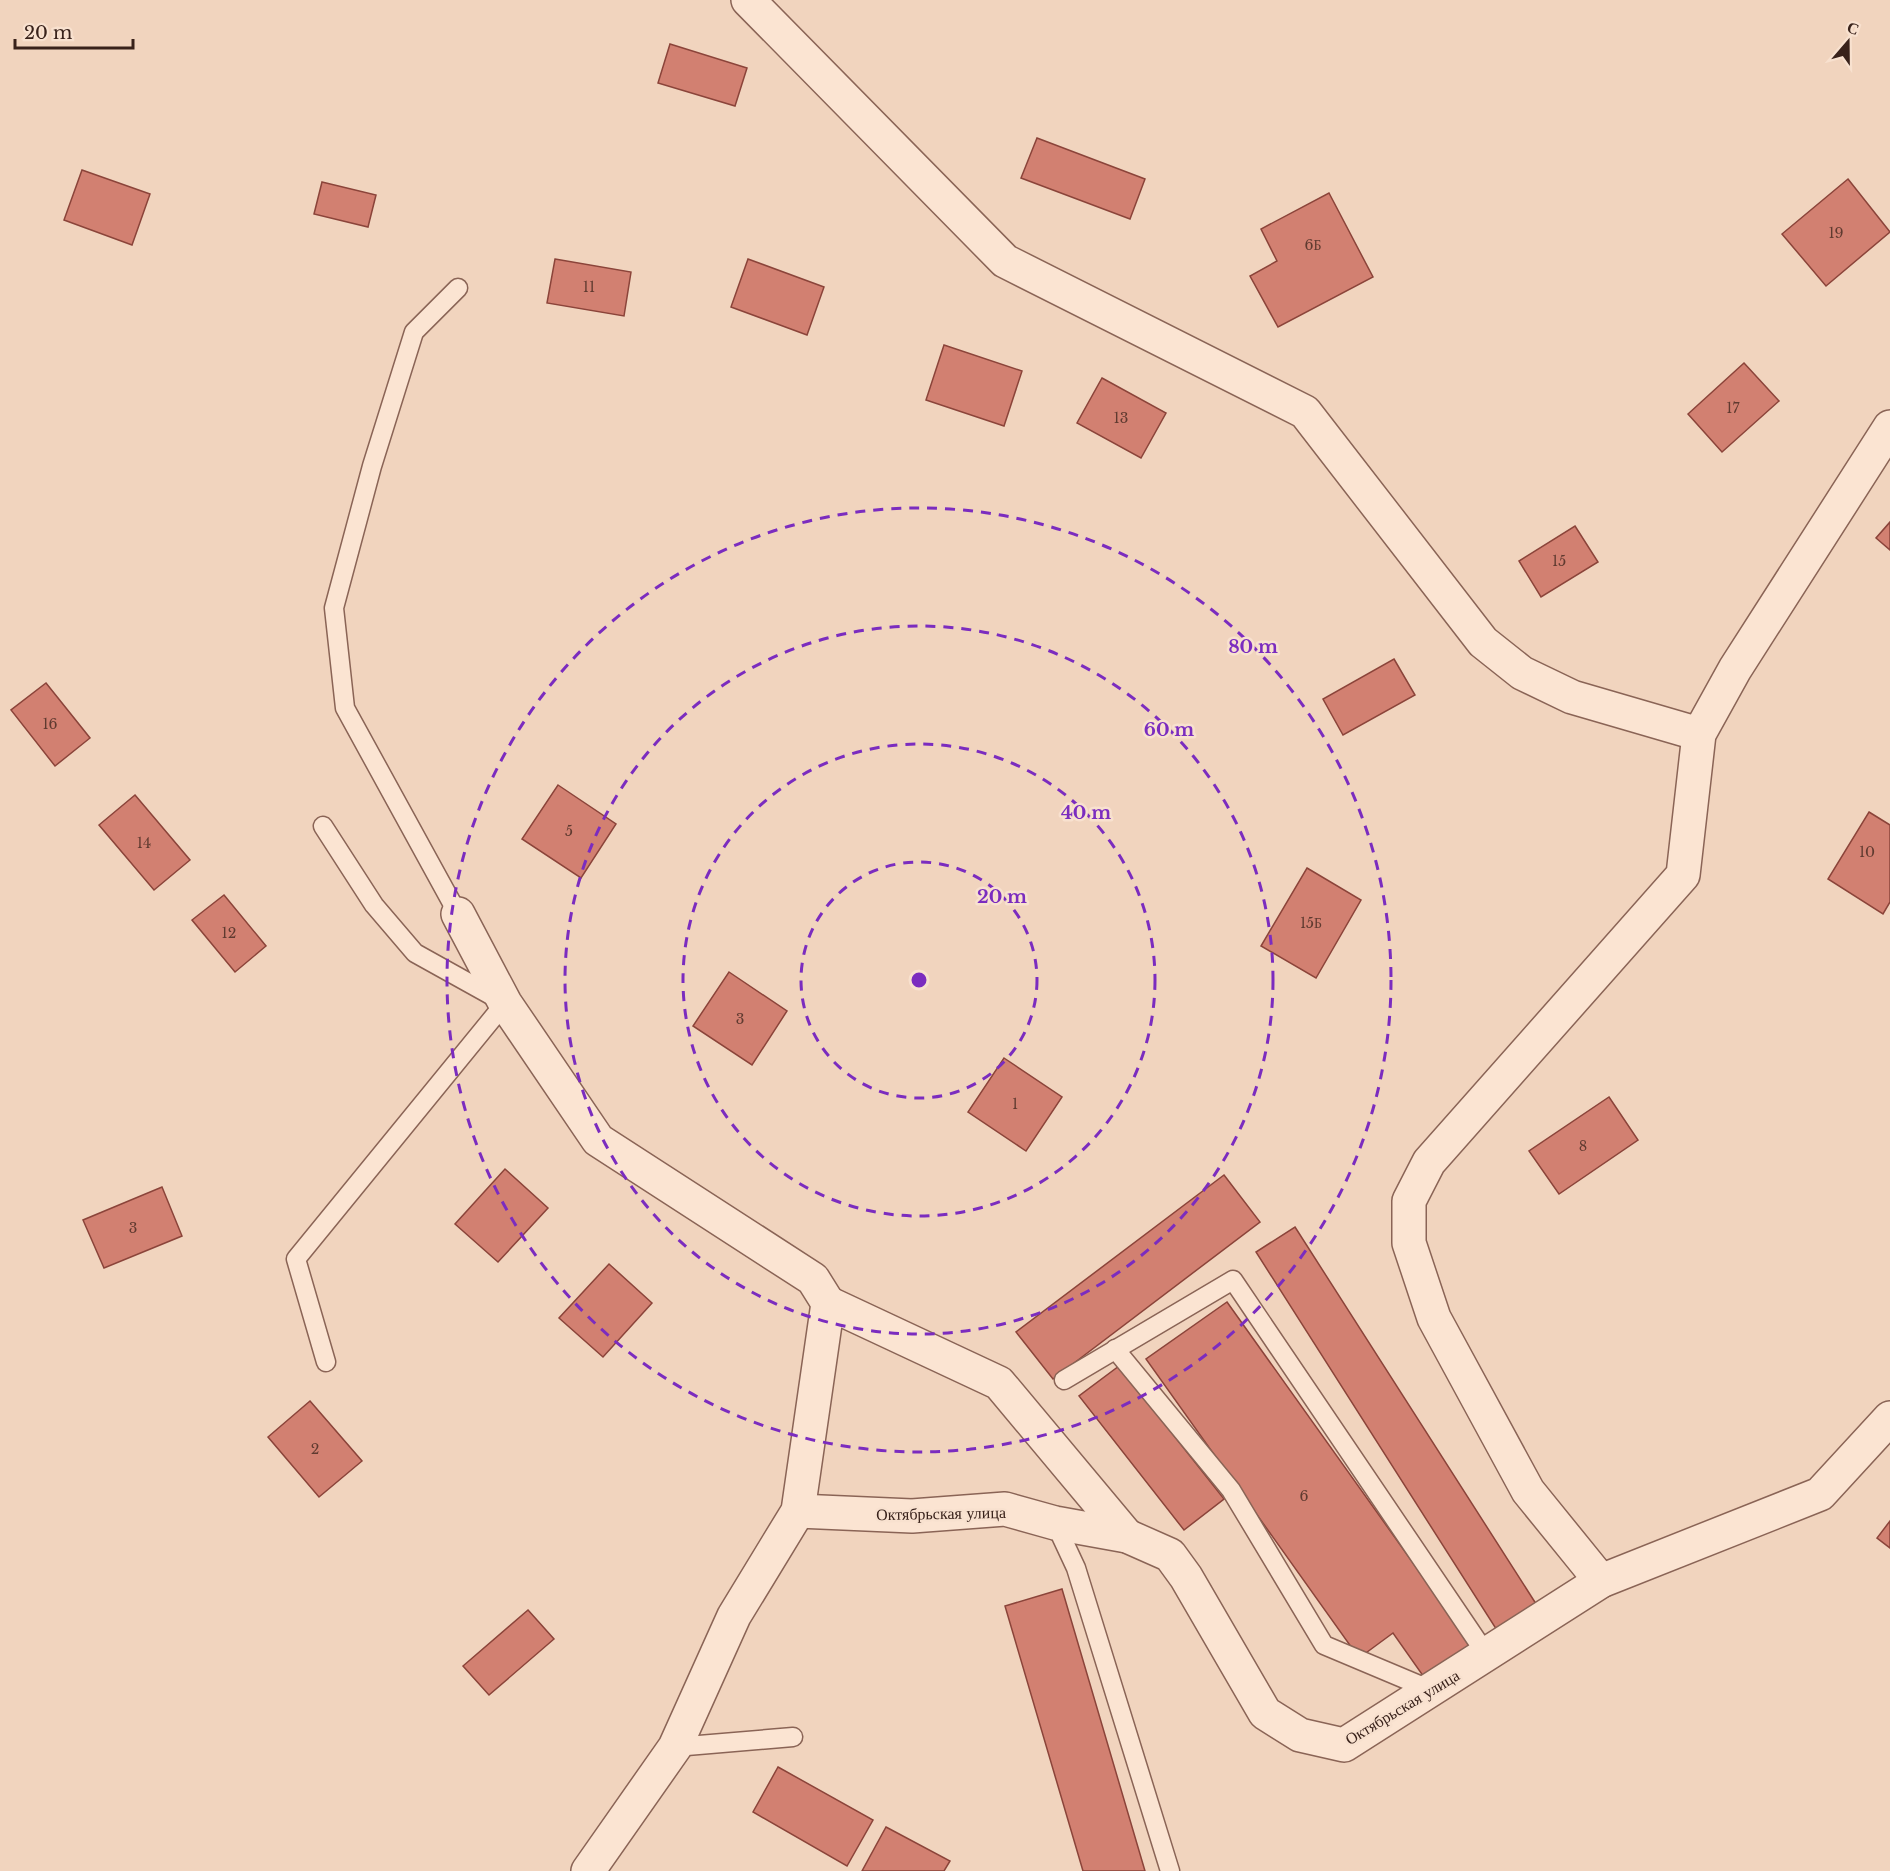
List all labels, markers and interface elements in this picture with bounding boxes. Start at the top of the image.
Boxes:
scale bar [15,12,134,50]
north arrow [1818,12,1878,72]
text: С [1844,17,1862,39]
text: 20 m [24,22,72,44]
house number: 19 [1828,224,1844,242]
house number: 6Б [1304,236,1322,254]
house number: 11 [583,278,595,296]
house number: 17 [1726,399,1741,417]
house number: 13 [1114,409,1128,427]
house number: 15 [1552,552,1566,570]
text: 80 m [1228,636,1278,658]
house number: 16 [42,715,58,733]
text: 60 m [1144,719,1194,741]
text: 40 m [1061,802,1111,824]
house number: 5 [565,822,573,840]
house number: 14 [137,834,151,852]
house number: 10 [1859,843,1875,861]
text: 20 m [977,886,1027,908]
house number: 15Б [1300,914,1322,932]
house number: 12 [222,924,236,942]
centre of rings [909,970,929,990]
house number: 3 [736,1010,744,1028]
house number: 1 [1012,1095,1018,1113]
house number: 8 [1579,1137,1587,1155]
house number: 3 [129,1219,137,1237]
house number: 2 [311,1440,319,1458]
house number: 6 [1299,1487,1309,1505]
street label: Октябрьская улица [876,1502,1006,1524]
street label: Октябрьская улица [1341,1665,1463,1749]

